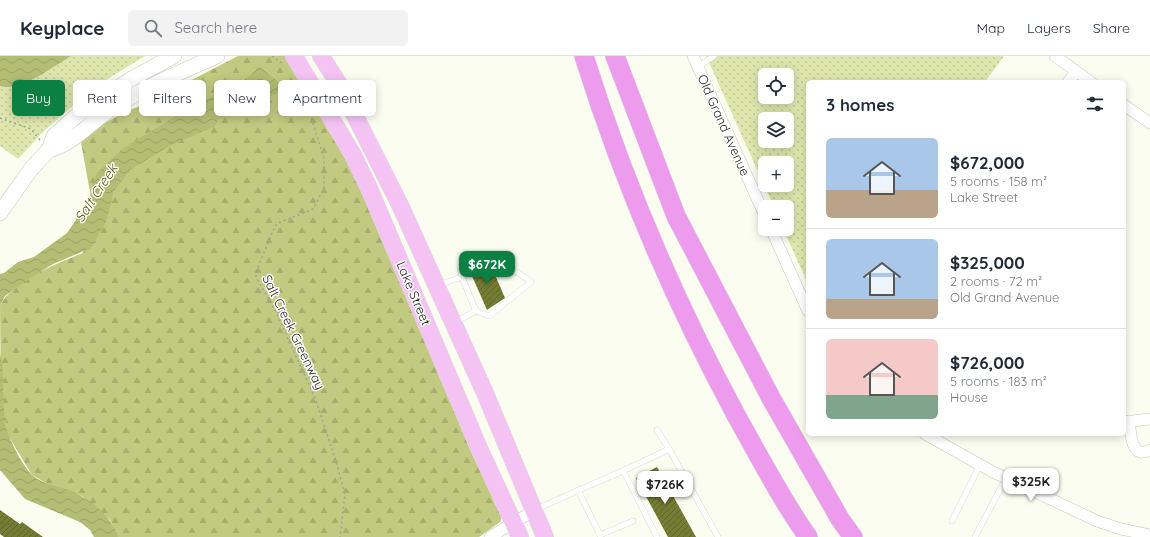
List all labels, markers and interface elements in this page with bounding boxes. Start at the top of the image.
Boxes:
search box [128,10,408,46]
text: Keyplace [20,16,104,40]
icon: search [142,17,164,39]
text: Search here [174,18,257,37]
text: Map [976,19,1005,37]
text: Layers [1027,19,1071,37]
text: Share [1093,19,1130,37]
map controls [758,68,794,236]
button: locate [758,68,794,104]
street label: Old Grand Avenue [694,72,754,178]
chip: Buy [12,80,65,116]
chip: Rent [73,80,131,116]
chip: Filters [139,80,206,116]
chip: New [214,80,270,116]
chip: Apartment [278,80,376,116]
icon: filters [1084,93,1106,115]
text: 3 homes [826,94,894,115]
button: layers [758,112,794,148]
text: $672,000 [950,152,1025,173]
icon: home [858,154,906,202]
button: + [758,156,794,192]
water label: Salt Creek [71,159,122,225]
text: 5 rooms · 158 m² [950,173,1047,189]
text: Lake Street [950,189,1018,205]
button: − [758,200,794,236]
pin: $672K [459,251,515,285]
text: $325,000 [950,252,1025,273]
icon: home [858,255,906,303]
text: $672K [468,256,506,272]
street label: Lake Street [393,259,435,327]
street label: Salt Creek Greenway [259,272,329,392]
text: 2 rooms · 72 m² [950,273,1042,289]
text: Old Grand Avenue [950,289,1059,305]
text: $726,000 [950,352,1025,373]
icon: home [858,355,906,403]
text: 5 rooms · 183 m² [950,373,1047,389]
text: House [950,389,988,405]
pin: $325K [1003,468,1059,502]
pin: $726K [637,471,693,505]
text: $325K [1012,473,1050,489]
text: $726K [646,476,684,492]

